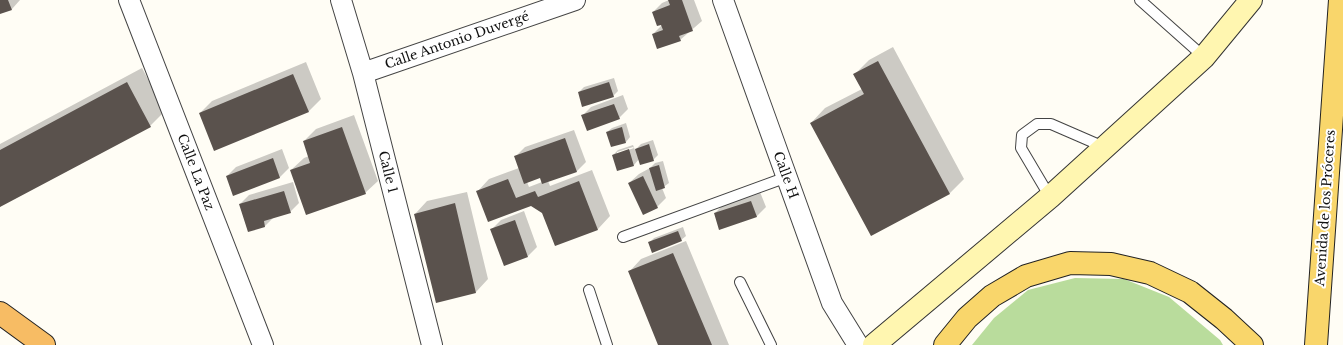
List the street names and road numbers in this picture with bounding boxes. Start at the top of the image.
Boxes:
street label: Calle Antonio Duvergé [383,7,531,73]
street label: Avenida de los Próceres [1311,129,1339,288]
street label: Calle La Paz [174,131,218,213]
street label: Calle 1 [375,149,401,195]
street label: Calle H [770,149,802,201]

